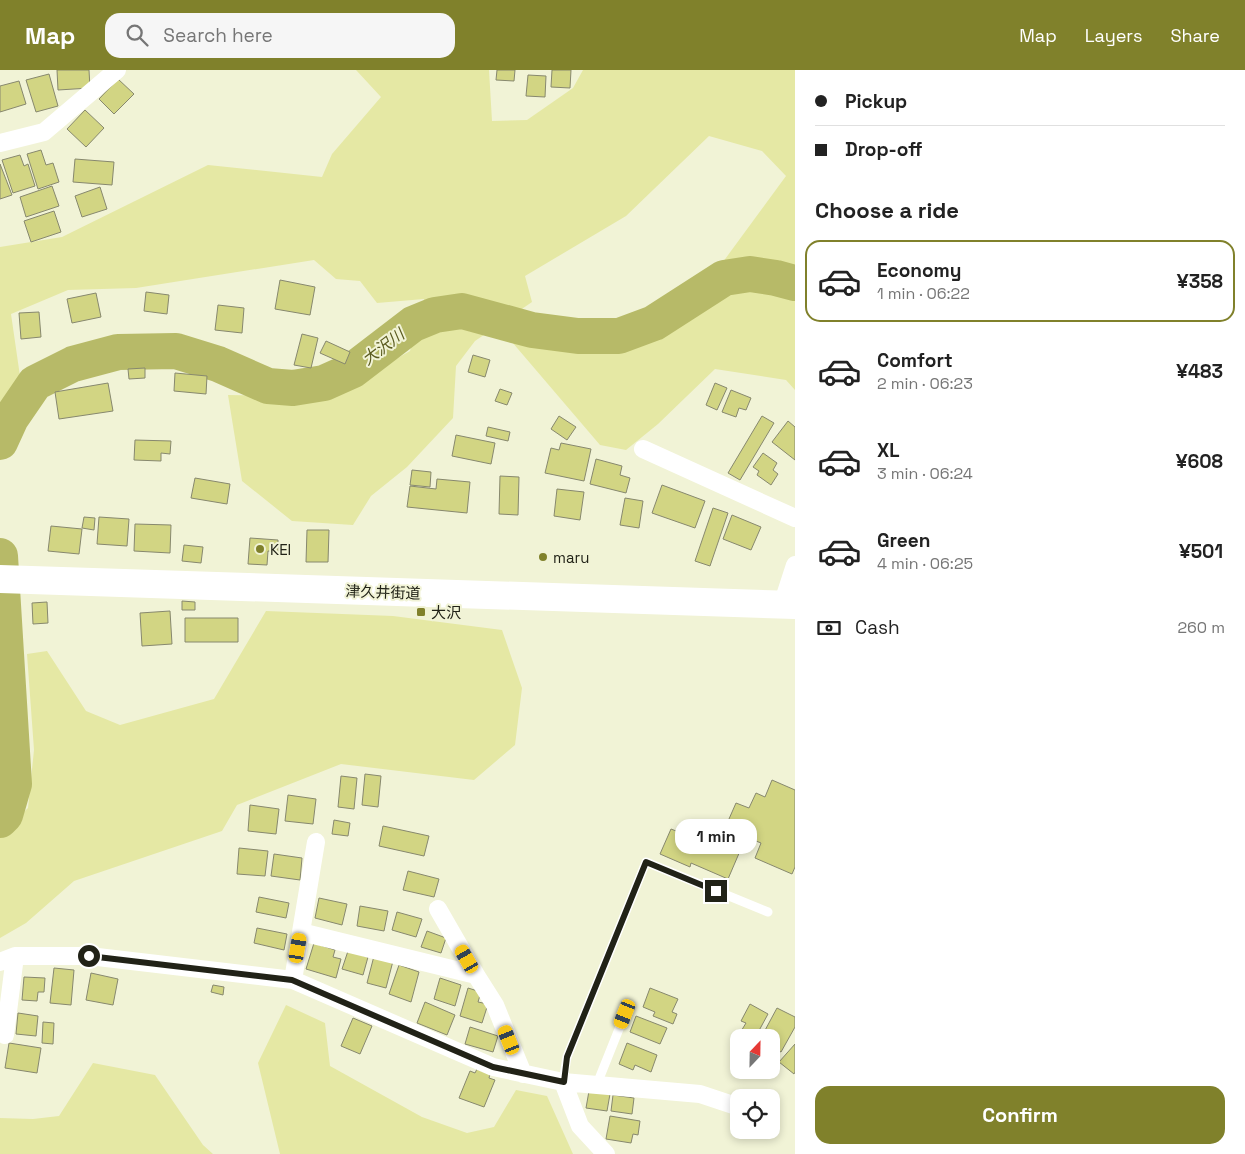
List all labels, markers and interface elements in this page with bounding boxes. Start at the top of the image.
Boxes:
search box [105,13,455,58]
text: Map [25,20,75,51]
icon: search [123,21,151,49]
text: Search here [163,23,273,48]
text: Map [1019,24,1057,47]
text: Layers [1085,24,1142,47]
text: Share [1170,24,1220,47]
text: Pickup [845,89,907,114]
text: Drop-off [845,137,923,162]
text: Choose a ride [815,196,959,224]
text: Economy [877,258,961,283]
icon: car [817,259,862,304]
text: ¥358 [1177,269,1223,294]
text: 1 min · 06:22 [877,283,970,304]
water label: 大沢川 [358,323,410,370]
text: Comfort [877,348,953,373]
icon: car [817,349,862,394]
text: ¥483 [1176,359,1223,384]
text: 2 min · 06:23 [877,373,973,394]
text: XL [877,438,900,463]
icon: car [817,439,862,484]
text: ¥608 [1176,449,1223,474]
text: 3 min · 06:24 [877,463,973,484]
text: Green [877,528,930,553]
icon: car [817,529,862,574]
text: ¥501 [1179,539,1223,564]
place label: KEI [270,540,291,559]
marker: KEI [254,543,266,555]
place label: maru [553,548,589,567]
marker: maru [537,551,549,563]
text: 4 min · 06:25 [877,553,973,574]
street label: 津久井街道 [345,581,421,603]
place label: 大沢 [431,603,461,622]
marker: 大沢 [415,606,427,618]
icon: cash [815,614,843,642]
text: Cash [855,615,900,640]
text: 260 m [1177,617,1225,638]
callout: 1 min [675,818,757,854]
text: 1 min [696,826,736,847]
route end [705,880,727,902]
car [288,932,307,964]
car [453,942,480,976]
route start [78,945,100,967]
car [612,997,637,1031]
car [496,1023,521,1057]
north arrow [730,1029,780,1079]
map controls [730,1029,780,1139]
button: Confirm [815,1086,1225,1144]
button: locate [730,1089,780,1139]

